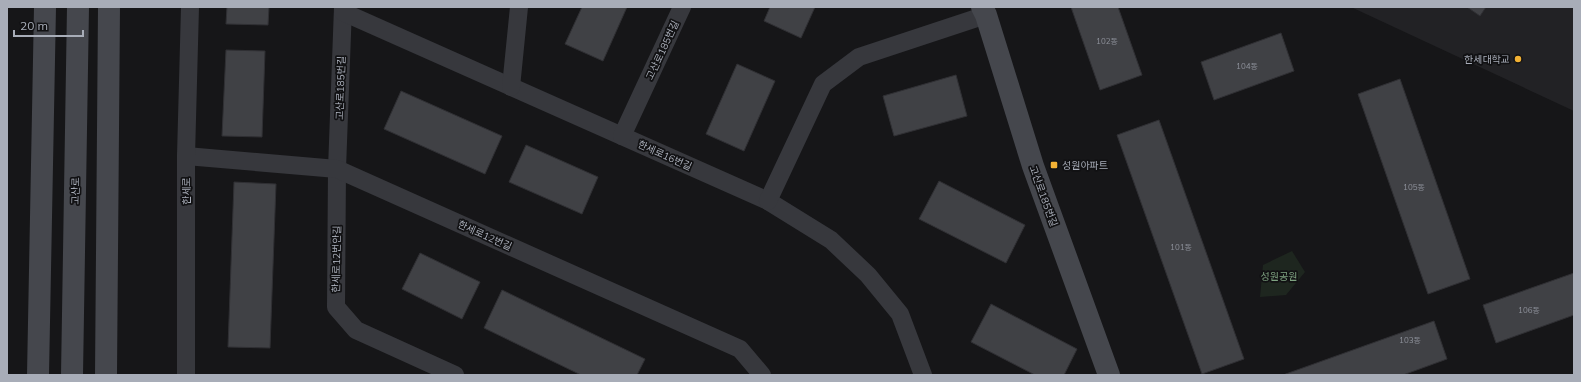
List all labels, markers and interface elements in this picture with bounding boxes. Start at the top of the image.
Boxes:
scale bar [14,12,83,38]
text: 20 m [20,18,48,33]
street label: 고산로185번길 [643,18,682,82]
house number: 102동 [1096,36,1118,46]
place label: 한세대학교 [1464,53,1510,66]
marker: 한세대학교 [1513,54,1523,64]
street label: 고산로185번길 [333,56,348,120]
house number: 104동 [1236,61,1258,71]
street label: 한세로16번길 [636,138,694,173]
place label: 성원아파트 [1062,159,1108,172]
marker: 성원아파트 [1049,160,1059,170]
street label: 고산로185번길 [1026,164,1061,228]
street label: 고산로 [69,177,82,205]
street label: 한세로 [180,177,193,205]
house number: 105동 [1403,182,1425,192]
street label: 한세로12번길 [456,218,514,253]
street label: 한세로12번안길 [329,225,344,293]
house number: 101동 [1170,242,1192,252]
park label: 성원공원 [1261,270,1297,283]
house number: 106동 [1518,305,1540,315]
house number: 103동 [1399,335,1421,345]

